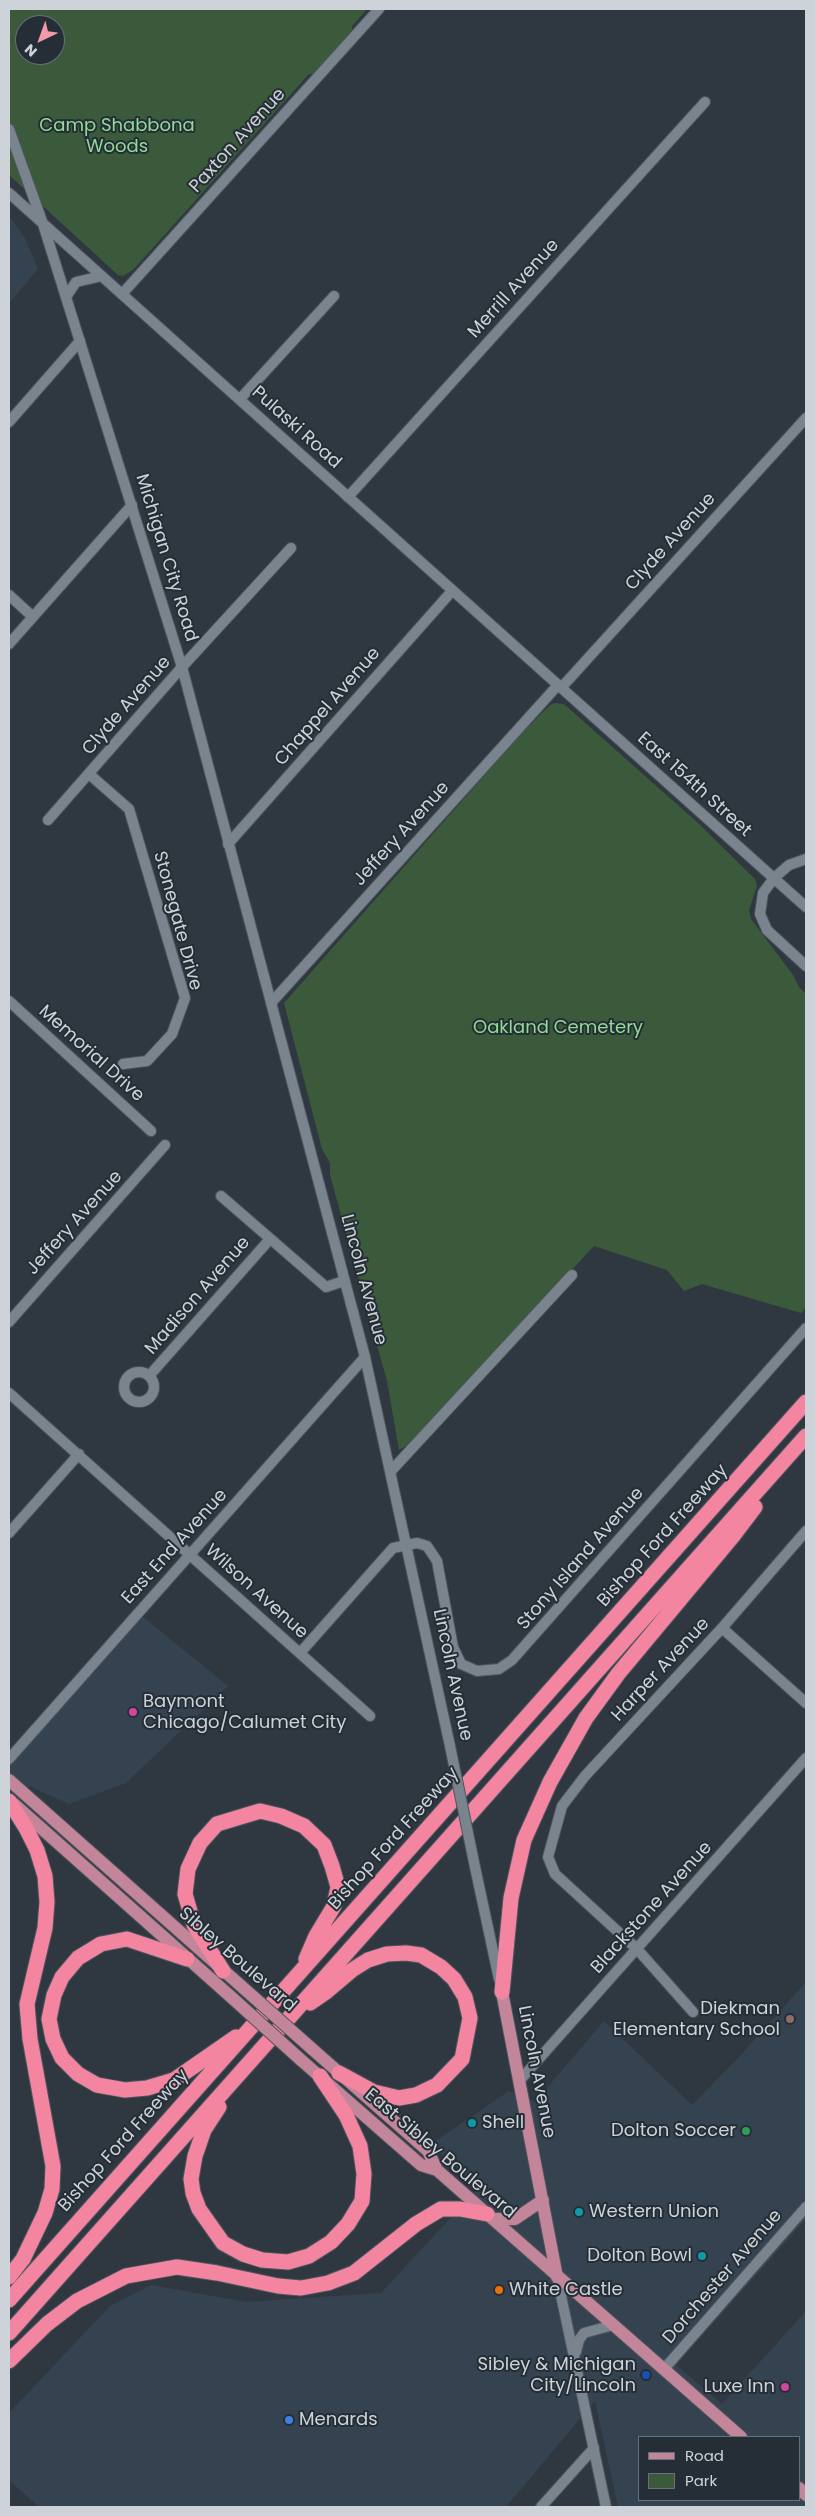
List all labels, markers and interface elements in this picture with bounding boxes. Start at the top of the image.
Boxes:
north arrow [15,15,65,65]
text: N [20,39,41,61]
street label: Paxton Avenue [185,84,291,198]
park label: Camp Shabbona Woods [39,115,195,158]
street label: Merrill Avenue [464,235,564,343]
street label: Pulaski Road [247,382,345,474]
street label: Michigan City Road [130,472,202,644]
street label: Clyde Avenue [621,489,721,595]
street label: Chappel Avenue [271,643,385,771]
street label: Clyde Avenue [78,652,176,760]
street label: East 154th Street [632,728,756,842]
street label: Jeffery Avenue [349,777,455,891]
street label: Stonegate Drive [148,849,206,993]
street label: Memorial Drive [34,1001,148,1107]
park label: Oakland Cemetery [473,1017,643,1039]
street label: Jeffery Avenue [22,1166,128,1280]
street label: Lincoln Avenue [335,1212,391,1348]
street label: Madison Avenue [141,1233,255,1359]
street label: Bishop Ford Freeway [593,1460,733,1612]
street label: Stony Island Avenue [513,1483,649,1635]
street label: East End Avenue [118,1485,232,1609]
street label: Wilson Avenue [200,1540,312,1644]
street label: Lincoln Avenue [427,1607,477,1743]
street label: Harper Avenue [607,1614,715,1726]
place label: Baymont Chicago/Calumet City [143,1691,346,1734]
marker: Baymont Chicago/Calumet City [127,1706,139,1718]
street label: Bishop Ford Freeway [324,1763,464,1915]
street label: Blackstone Avenue [587,1837,717,1979]
street label: Sibley Boulevard [174,1903,300,2017]
place label: Diekman Elementary School [613,1998,780,2040]
street label: Lincoln Avenue [513,2004,559,2140]
marker: Diekman Elementary School [784,2013,796,2025]
street label: Bishop Ford Freeway [54,2065,194,2217]
street label: East Sibley Boulevard [360,2084,520,2224]
place label: Shell [482,2112,524,2134]
marker: Shell [466,2117,478,2129]
place label: Dolton Soccer [611,2120,736,2142]
marker: Dolton Soccer [740,2125,752,2137]
place label: Western Union [589,2201,719,2223]
street label: Dorchester Avenue [659,2205,787,2349]
marker: Western Union [573,2206,585,2218]
place label: Dolton Bowl [587,2245,692,2267]
marker: Dolton Bowl [696,2250,708,2262]
place label: White Castle [509,2279,623,2301]
marker: White Castle [493,2284,505,2296]
place label: Sibley & Michigan City/Lincoln [478,2354,636,2396]
marker: Sibley & Michigan City/Lincoln [640,2369,652,2381]
place label: Luxe Inn [704,2376,775,2398]
marker: Luxe Inn [779,2381,791,2393]
place label: Menards [299,2409,378,2431]
marker: Menards [283,2414,295,2426]
legend [638,2436,800,2501]
text: Road [685,2445,724,2466]
text: Park [685,2470,717,2491]

